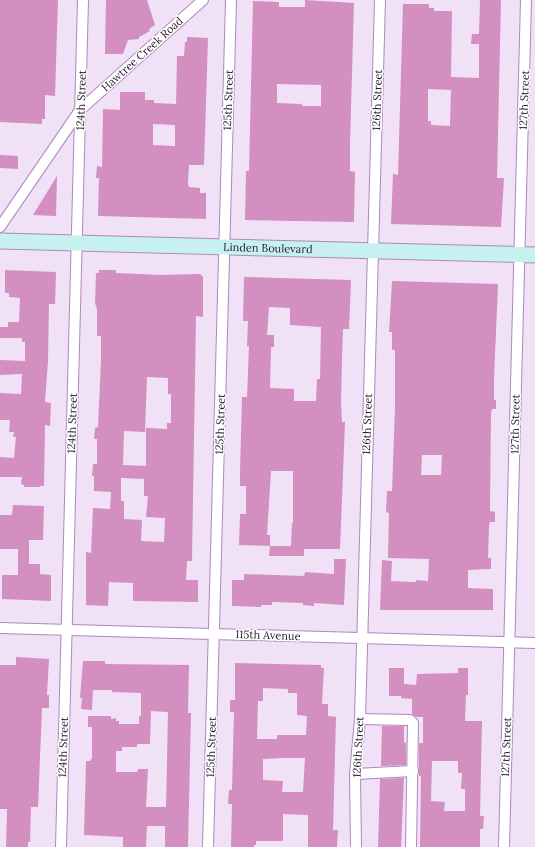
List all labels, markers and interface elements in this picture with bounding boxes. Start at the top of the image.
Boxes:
street label: Hawtree Creek Road [98,13,186,94]
street label: 126th Street [369,68,385,131]
street label: 124th Street [73,69,89,131]
street label: 125th Street [220,69,236,131]
street label: 127th Street [516,69,532,130]
street label: Linden Boulevard [223,240,313,256]
street label: 124th Street [64,392,80,454]
street label: 126th Street [359,392,375,455]
street label: 125th Street [212,393,228,455]
street label: 127th Street [507,393,523,454]
street label: 115th Avenue [235,627,301,643]
street label: 126th Street [349,715,367,778]
street label: 124th Street [55,716,71,778]
street label: 125th Street [203,716,219,778]
street label: 127th Street [498,716,514,777]

